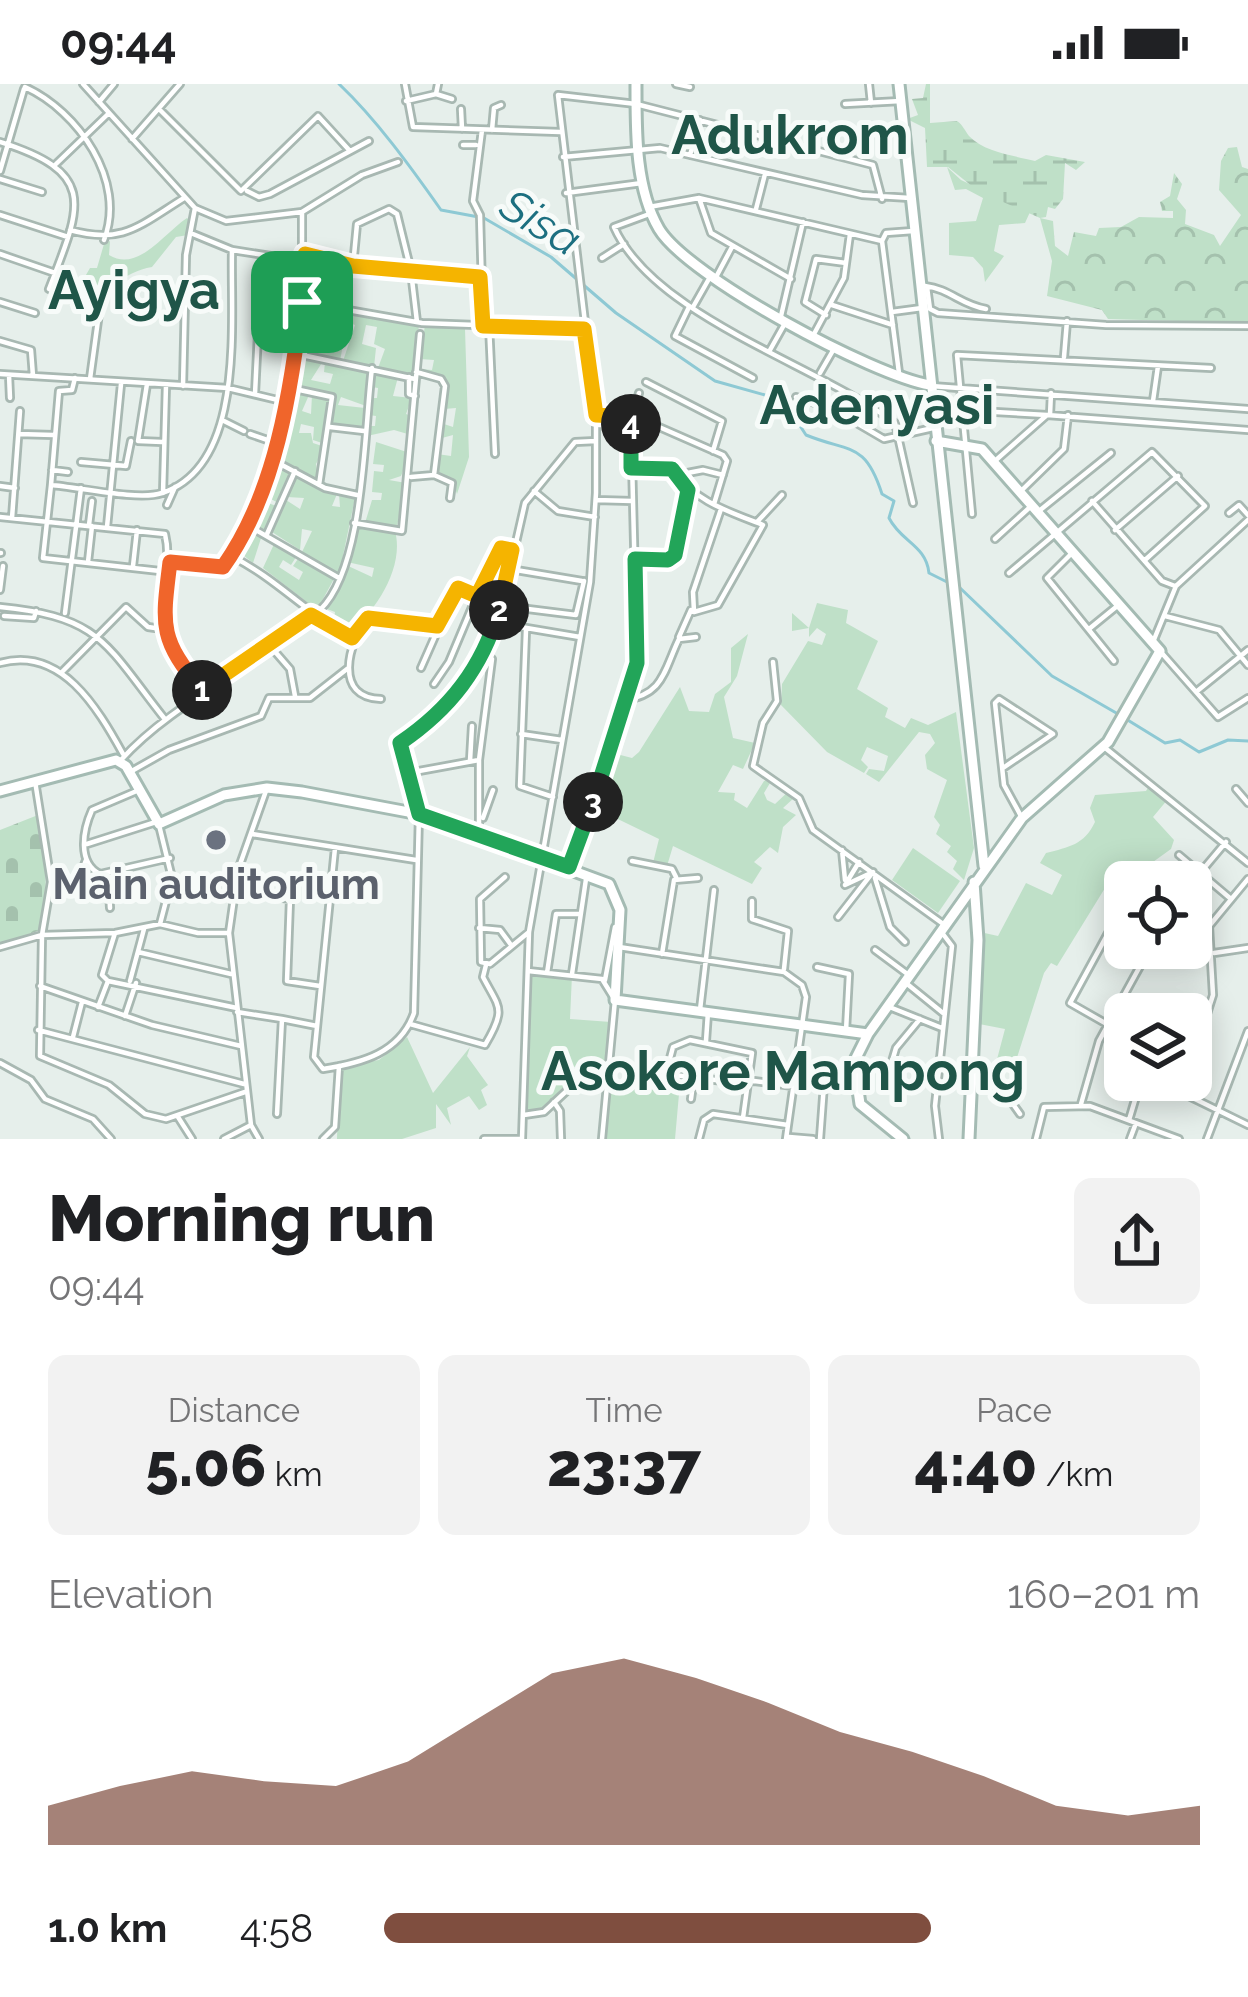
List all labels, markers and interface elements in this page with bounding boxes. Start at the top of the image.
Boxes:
text: 09:44 [60,16,177,69]
district label: Adukrom [671,103,909,167]
water label: Sisa [490,178,590,267]
pin [251,251,353,353]
district label: Ayigya [48,258,220,322]
icon: arrive [269,269,335,335]
district label: Adenyasi [759,373,995,437]
pin: 4 [601,394,661,454]
text: 4 [622,404,640,443]
pin: 2 [469,580,529,640]
text: 2 [490,590,508,629]
pin: 1 [172,660,232,720]
text: 1 [194,670,210,709]
pin: 3 [563,772,623,832]
text: 3 [584,782,602,821]
marker: Main auditorium [203,827,229,853]
place label: Main auditorium [52,860,380,909]
map controls [1104,861,1212,1101]
button: locate [1104,861,1212,969]
button: layers [1104,993,1212,1101]
district label: Asokore Mampong [541,1039,1025,1103]
button: share [1074,1178,1200,1304]
text: Morning run [48,1179,435,1256]
text: 09:44 [48,1263,145,1309]
text: Distance [168,1391,300,1430]
text: Time [585,1391,663,1430]
text: Pace [976,1391,1052,1430]
text: 5.06 [145,1430,266,1500]
text: 23:37 [547,1430,701,1500]
text: 4:40 [915,1430,1037,1500]
text: km [266,1455,323,1494]
text: /km [1037,1455,1113,1494]
text: Elevation [48,1571,214,1617]
text: 160–201 m [1007,1571,1200,1617]
text: 1.0 km [48,1905,167,1951]
text: 4:58 [240,1905,313,1951]

